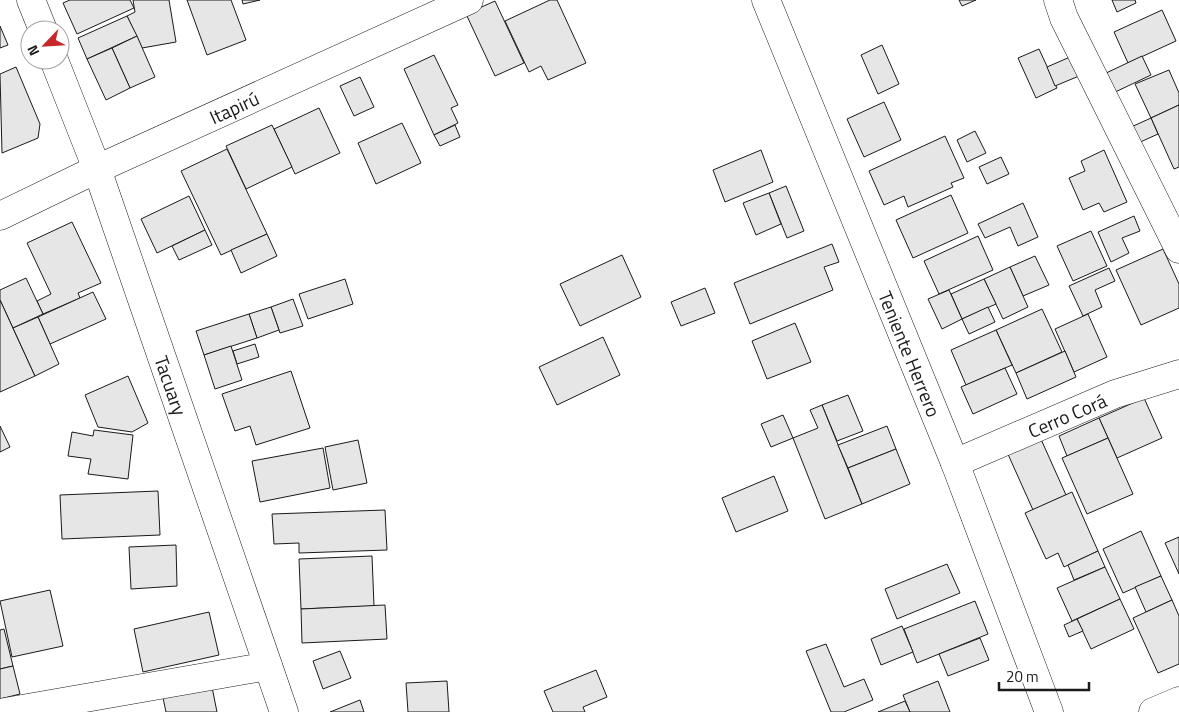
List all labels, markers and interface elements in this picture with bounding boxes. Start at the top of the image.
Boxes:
north arrow [20,20,70,70]
text: N [21,42,44,60]
street label: Itapirú [204,83,263,131]
street label: Teniente Herrero [872,286,949,421]
street label: Tacuary [148,352,195,419]
street label: Cerro Corá [1023,385,1111,445]
scale bar [999,660,1089,692]
text: 20 m [1006,665,1039,688]

